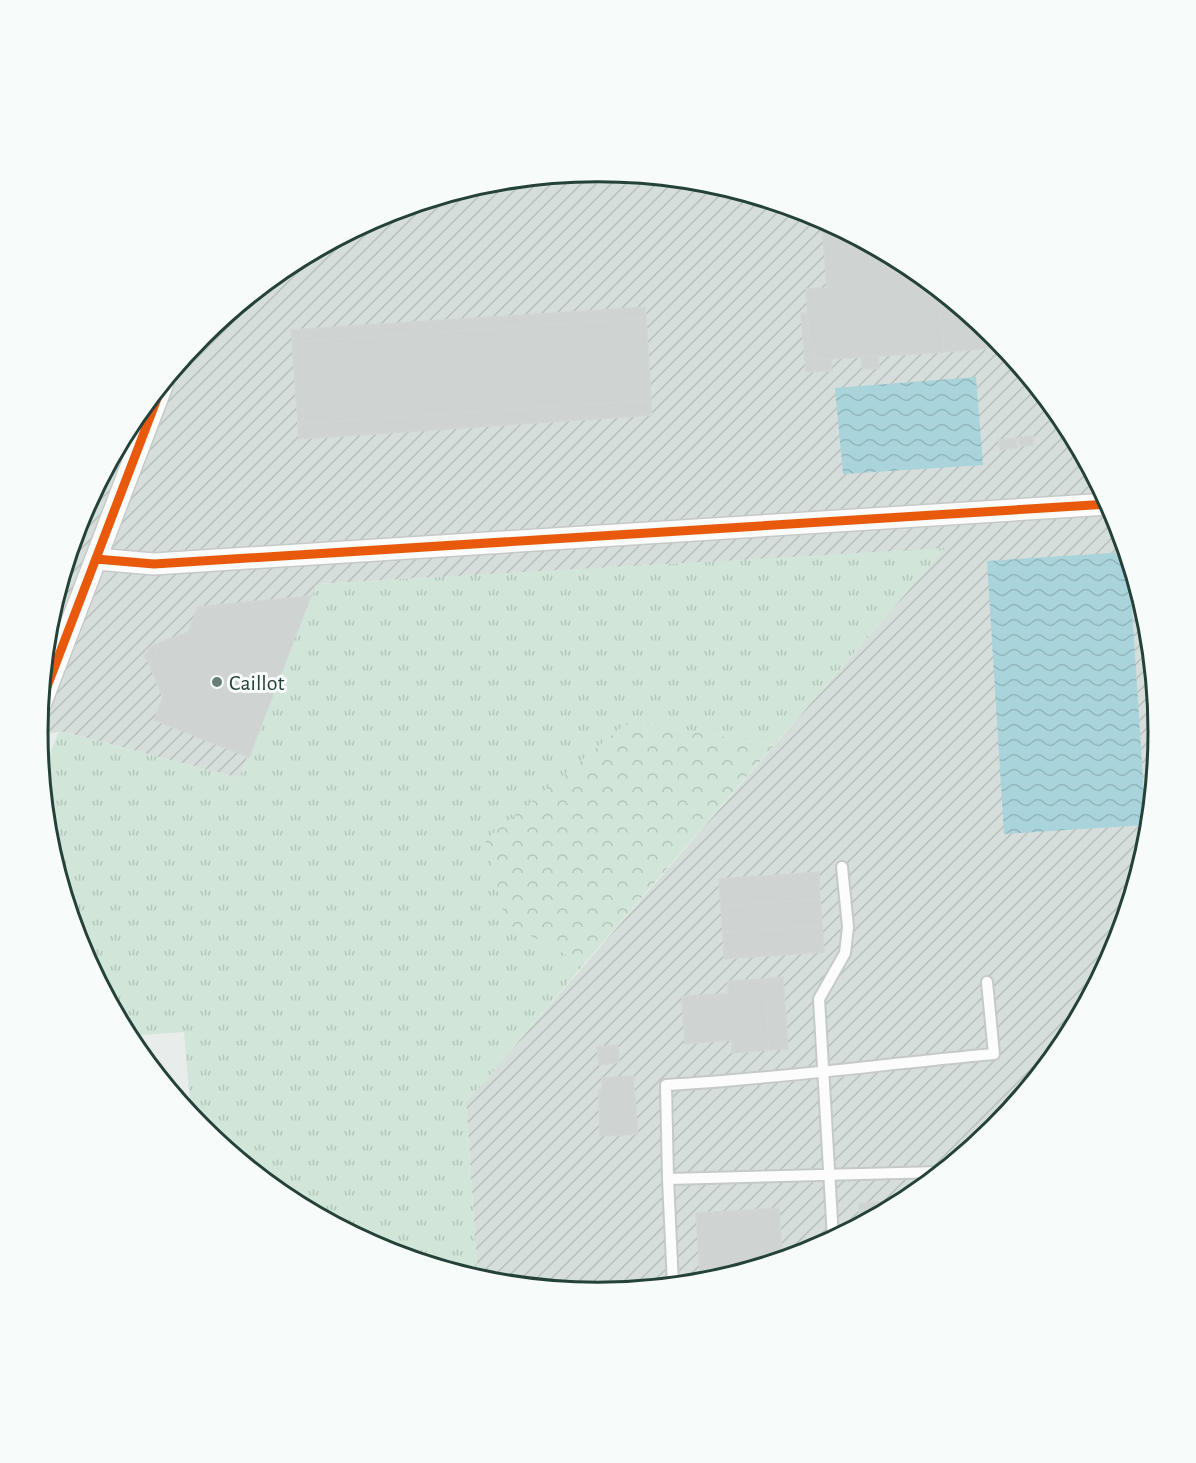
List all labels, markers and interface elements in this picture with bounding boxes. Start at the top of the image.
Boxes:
place label: Caillot [229,672,285,694]
marker: Caillot [210,675,224,689]

